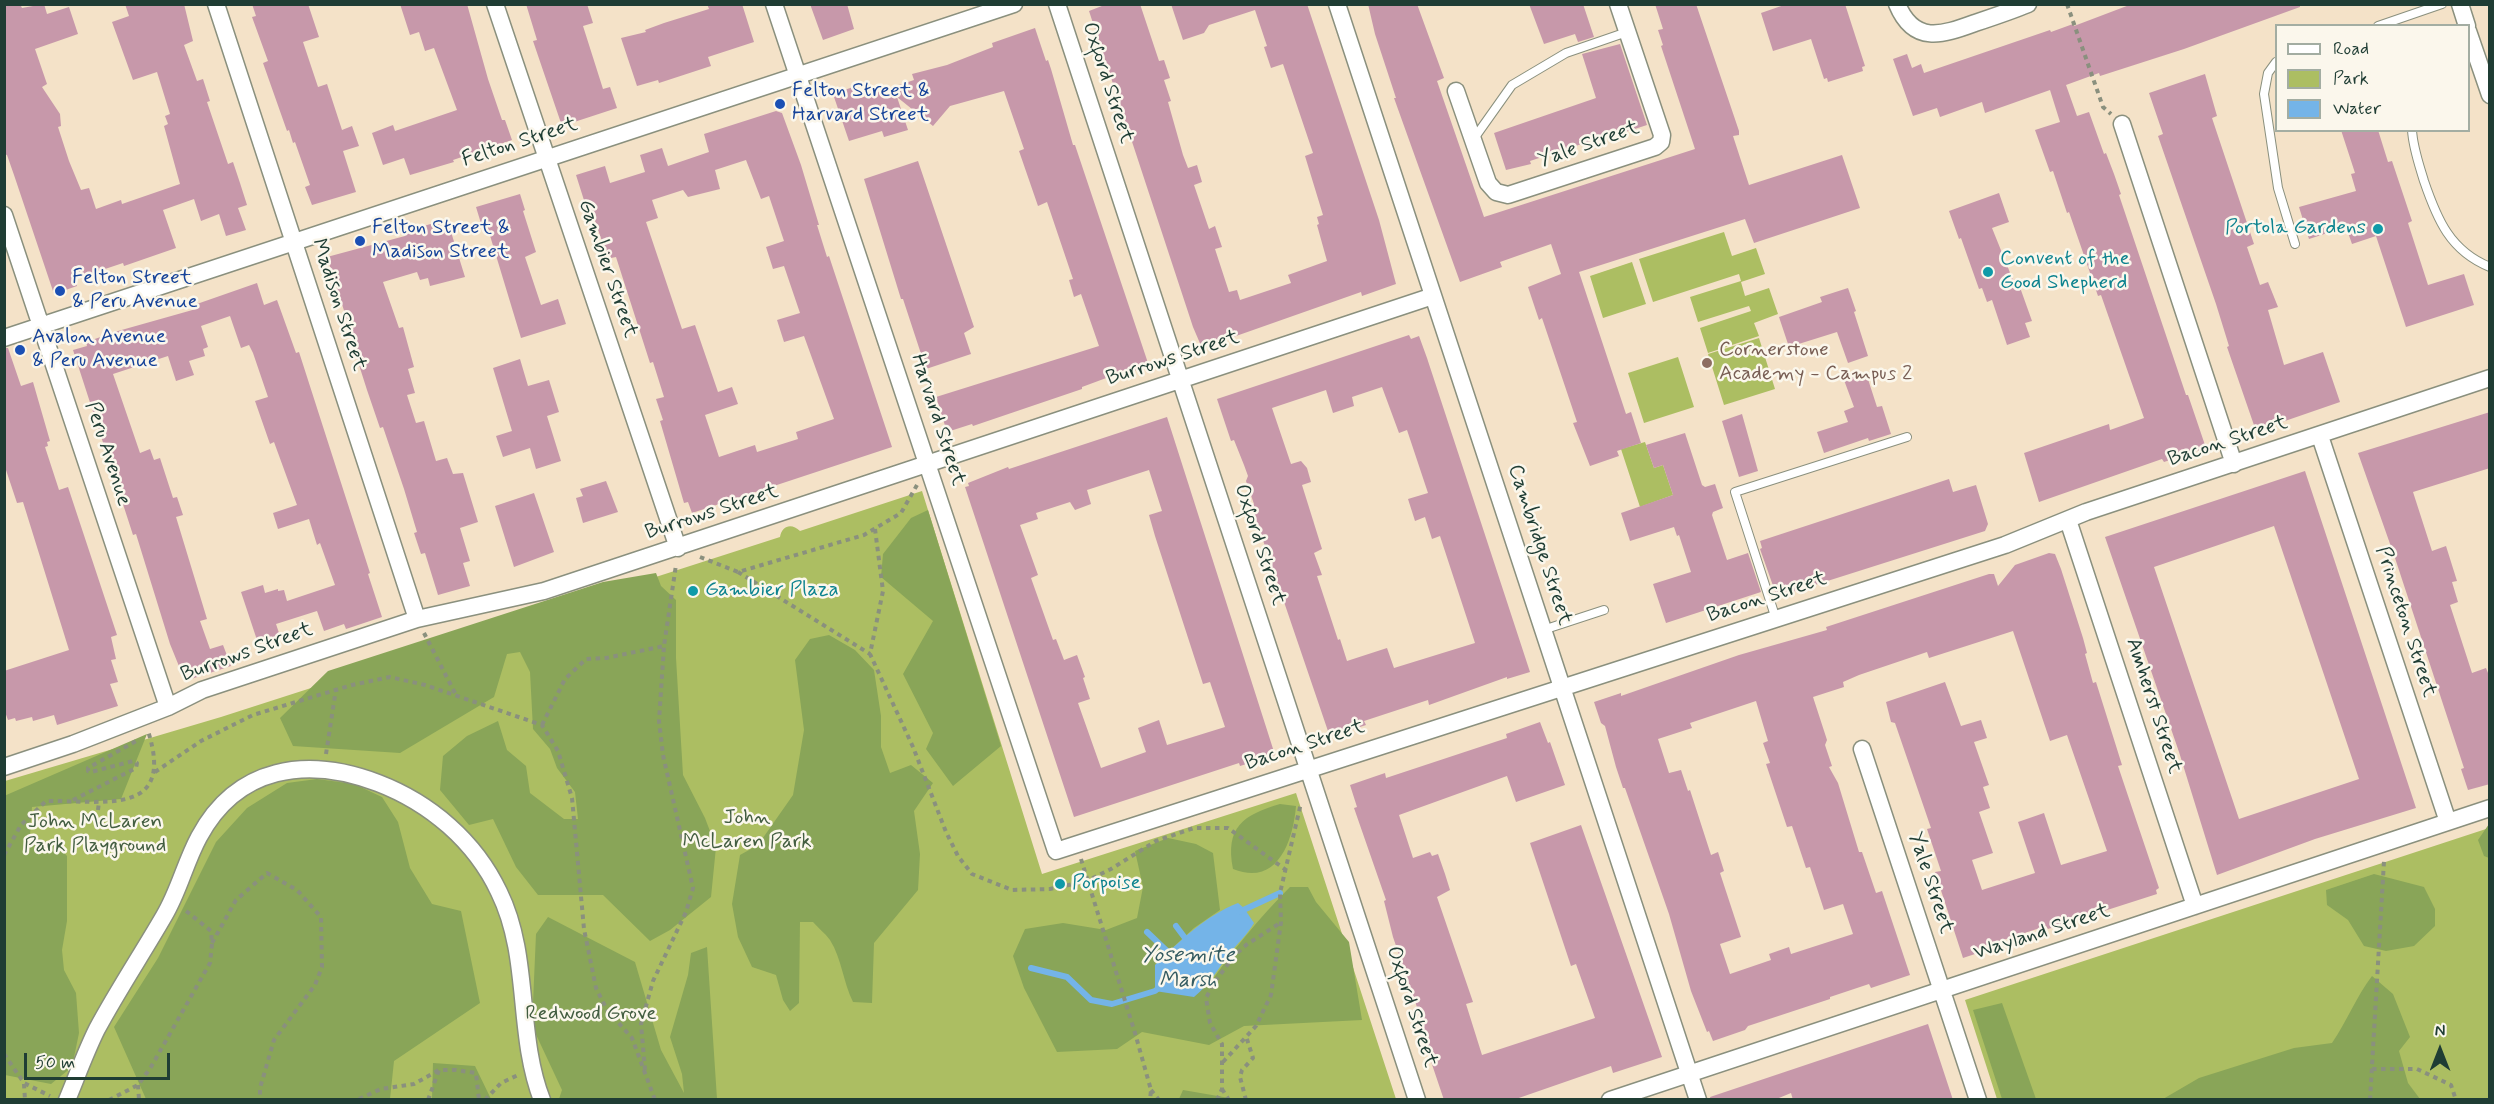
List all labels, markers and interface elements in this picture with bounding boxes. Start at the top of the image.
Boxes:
street label: Oxford Street [1076,19,1138,147]
legend [2275,24,2470,132]
text: Road [2333,37,2369,61]
text: Park [2333,67,2369,91]
place label: Felton Street & Harvard Street [792,79,930,129]
marker: Felton Street & Harvard Street [773,97,787,111]
text: Water [2333,97,2381,121]
street label: Felton Street [459,112,581,174]
street label: Yale Street [1535,116,1643,174]
street label: Gambier Street [572,197,642,341]
place label: Felton Street & Madison Street [372,216,510,266]
place label: Portola Gardens [2225,216,2366,242]
marker: Portola Gardens [2371,222,2385,236]
marker: Felton Street & Madison Street [353,234,367,248]
street label: Madison Street [305,236,371,374]
place label: Convent of the Good Shepherd [2000,247,2130,297]
marker: Convent of the Good Shepherd [1981,265,1995,279]
place label: Felton Street & Peru Avenue [72,266,198,316]
marker: Felton Street & Peru Avenue [53,284,67,298]
place label: Avalon Avenue & Peru Avenue [32,325,166,375]
street label: Burrows Street [1103,326,1243,392]
place label: Cornerstone Academy - Campus 2 [1719,338,1912,388]
marker: Avalon Avenue & Peru Avenue [13,343,27,357]
street label: Harvard Street [904,351,970,489]
marker: Cornerstone Academy - Campus 2 [1700,356,1714,370]
street label: Peru Avenue [78,399,136,509]
street label: Bacon Street [2165,411,2291,473]
street label: Cambridge Street [1501,462,1577,628]
street label: Burrows Street [642,480,782,546]
street label: Oxford Street [1228,481,1290,609]
street label: Princeton Street [2369,543,2441,701]
street label: Bacon Street [1704,567,1830,629]
place label: Gambier Plaza [705,578,839,604]
marker: Gambier Plaza [686,584,700,598]
street label: Burrows Street [178,617,316,689]
street label: Amherst Street [2119,635,2187,777]
street label: Bacon Street [1242,715,1368,777]
park label: John McLaren Park [682,806,812,856]
park label: John McLaren Park Playground [24,810,166,860]
street label: Yale Street [1902,829,1958,937]
place label: Porpoise [1072,871,1141,897]
marker: Porpoise [1053,877,1067,891]
street label: Wayland Street [1971,899,2113,967]
water label: Yosemite Marsh [1141,943,1235,994]
street label: Oxford Street [1380,943,1442,1071]
park label: Redwood Grove [525,1002,657,1028]
north arrow [2410,1020,2470,1080]
text: N [2435,1021,2445,1042]
scale bar [27,1041,172,1079]
text: 50 m [35,1051,75,1075]

